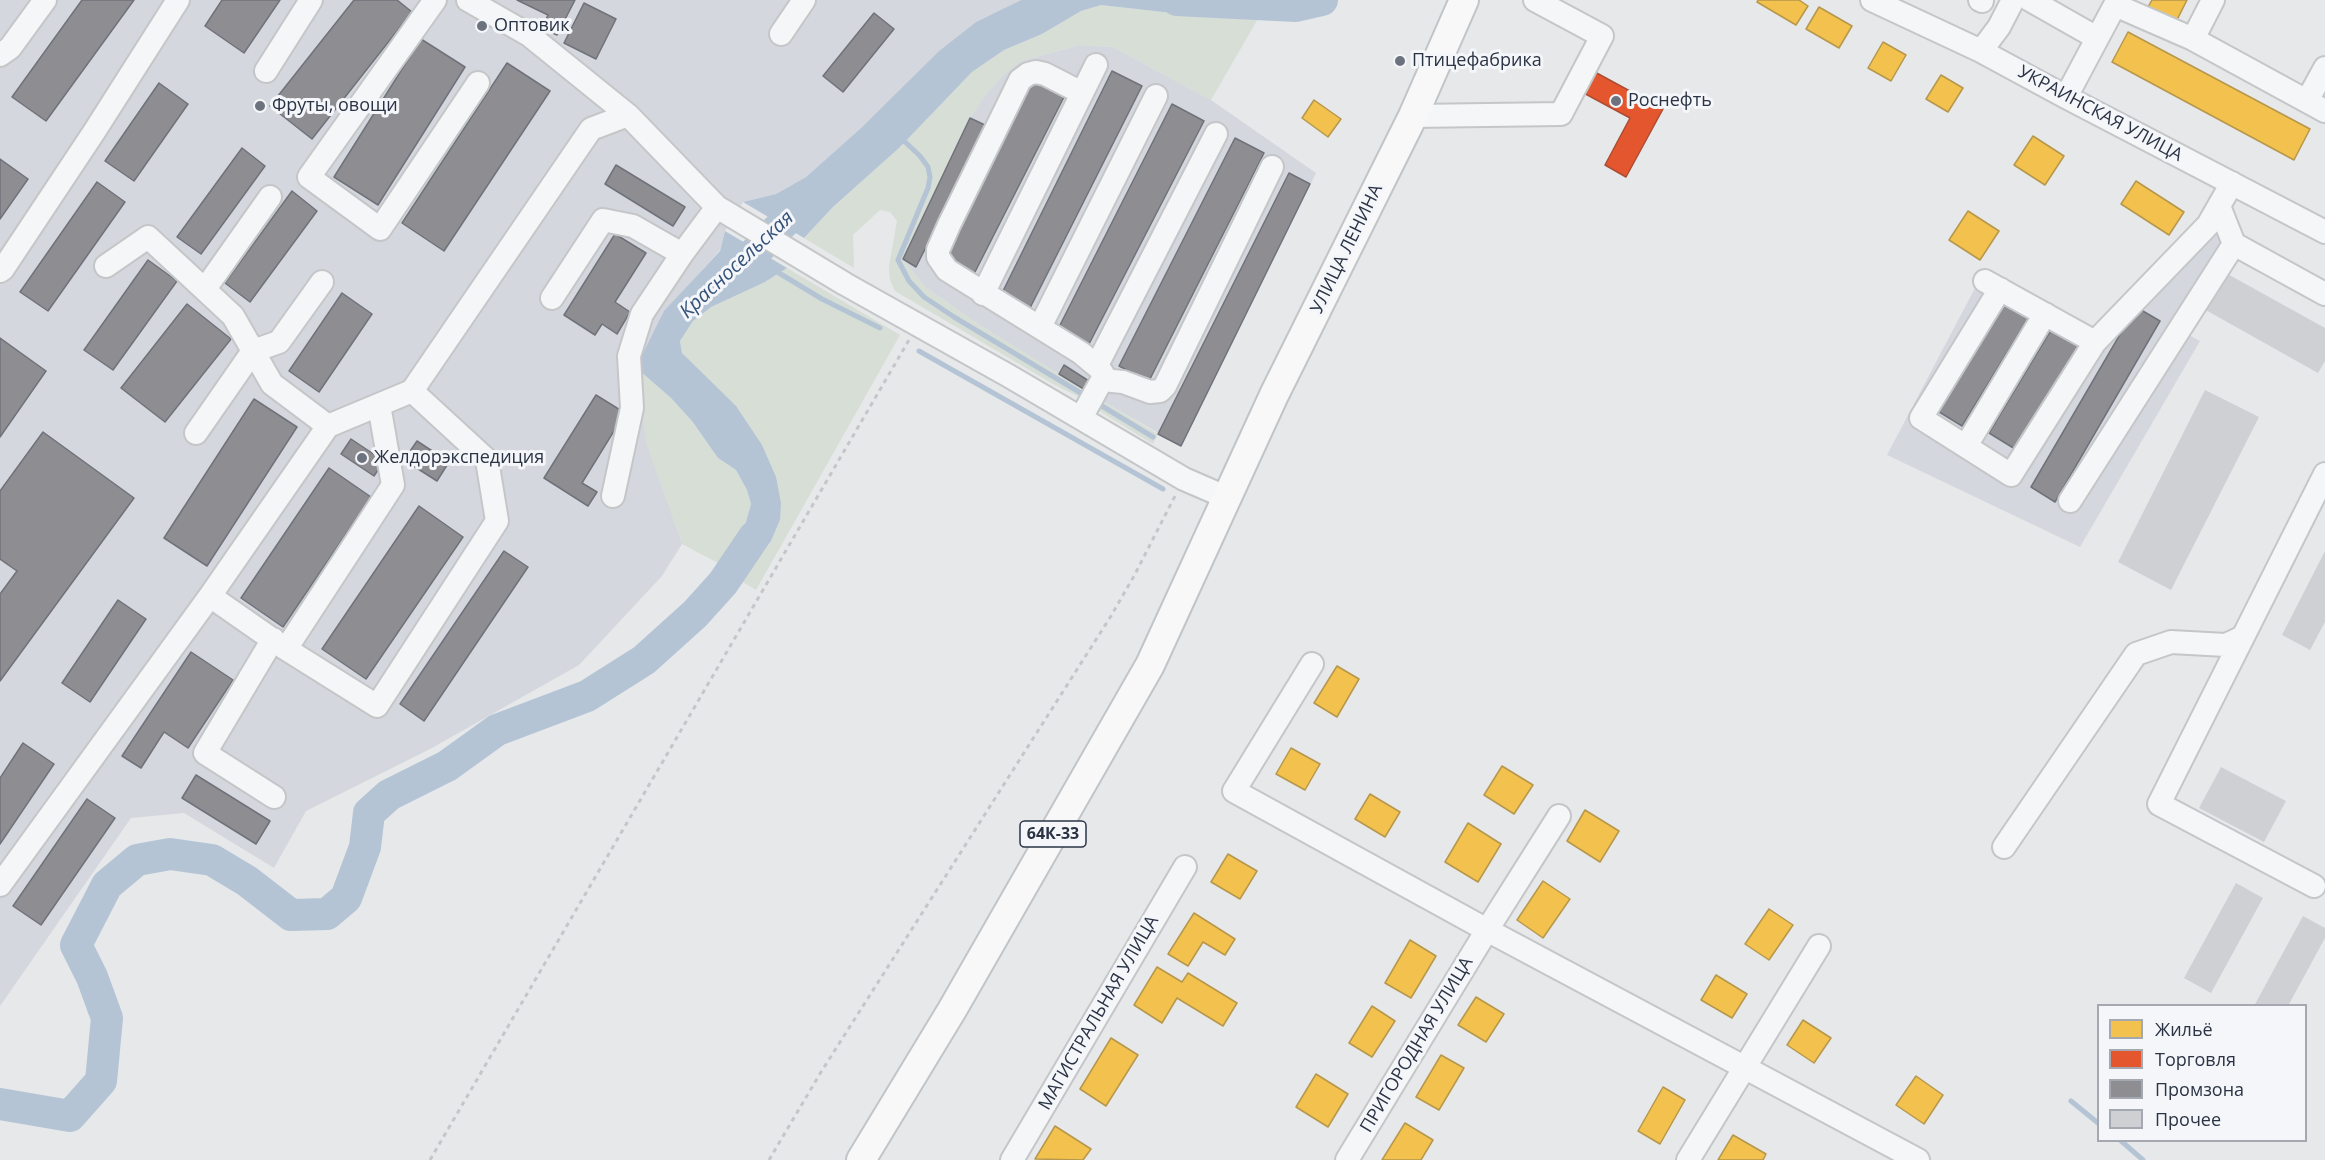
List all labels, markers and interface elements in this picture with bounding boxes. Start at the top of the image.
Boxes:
place label: Оптовик [494,15,570,37]
marker: Оптовик [475,19,489,33]
place label: Птицефабрика [1412,50,1542,72]
marker: Птицефабрика [1393,54,1407,68]
street label: УКРАИНСКАЯ УЛИЦА [2014,61,2186,167]
place label: Роснефть [1628,90,1712,112]
marker: Роснефть [1609,94,1623,108]
place label: Фруты, овощи [272,95,398,117]
marker: Фруты, овощи [253,99,267,113]
street label: УЛИЦА ЛЕНИНА [1306,181,1388,317]
water label: Красносельская [675,206,799,324]
place label: Желдорэкспедиция [374,447,544,469]
marker: Желдорэкспедиция [355,451,369,465]
road number: 64К-33 [1020,821,1086,847]
street label: МАГИСТРАЛЬНАЯ УЛИЦА [1034,912,1164,1114]
street label: ПРИГОРОДНАЯ УЛИЦА [1356,953,1478,1137]
legend [2097,1004,2307,1142]
text: Жильё [2155,1017,2213,1041]
text: Торговля [2155,1047,2236,1071]
text: Промзона [2155,1077,2244,1101]
text: Прочее [2155,1107,2221,1131]

